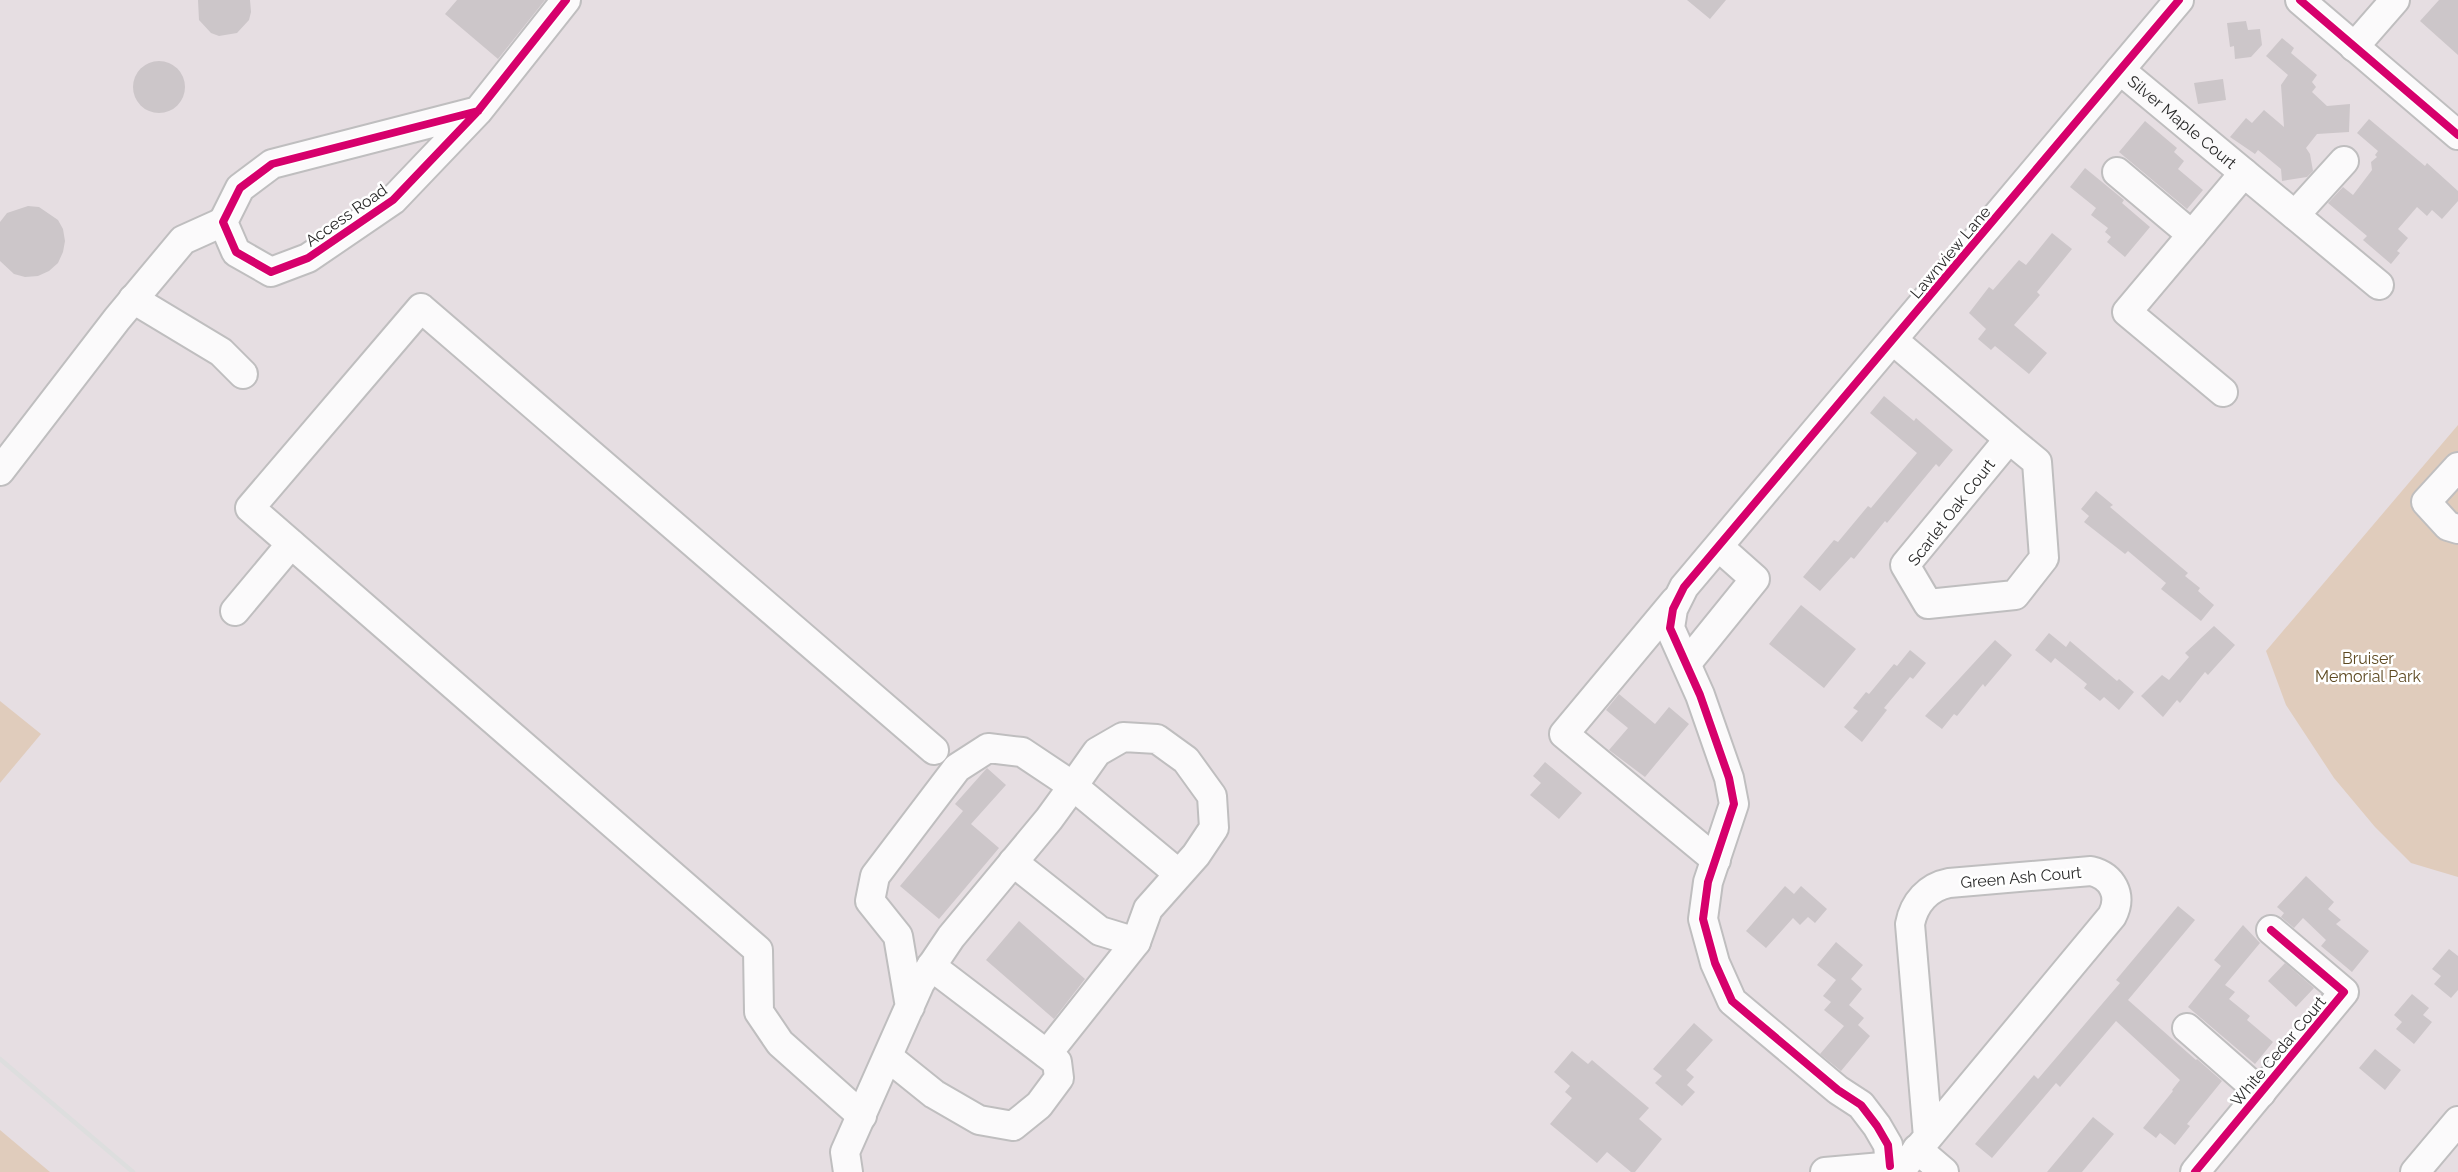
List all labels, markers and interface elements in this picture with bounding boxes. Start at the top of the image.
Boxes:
street label: Silver Maple Court [2124,71,2241,173]
street label: Access Road [302,180,391,251]
street label: Lawnview Lane [1906,202,1994,302]
street label: Scarlet Oak Court [1904,455,1999,569]
park label: Bruiser Memorial Park [2315,649,2421,686]
street label: Green Ash Court [1960,863,2083,892]
street label: White Cedar Court [2227,992,2330,1110]

